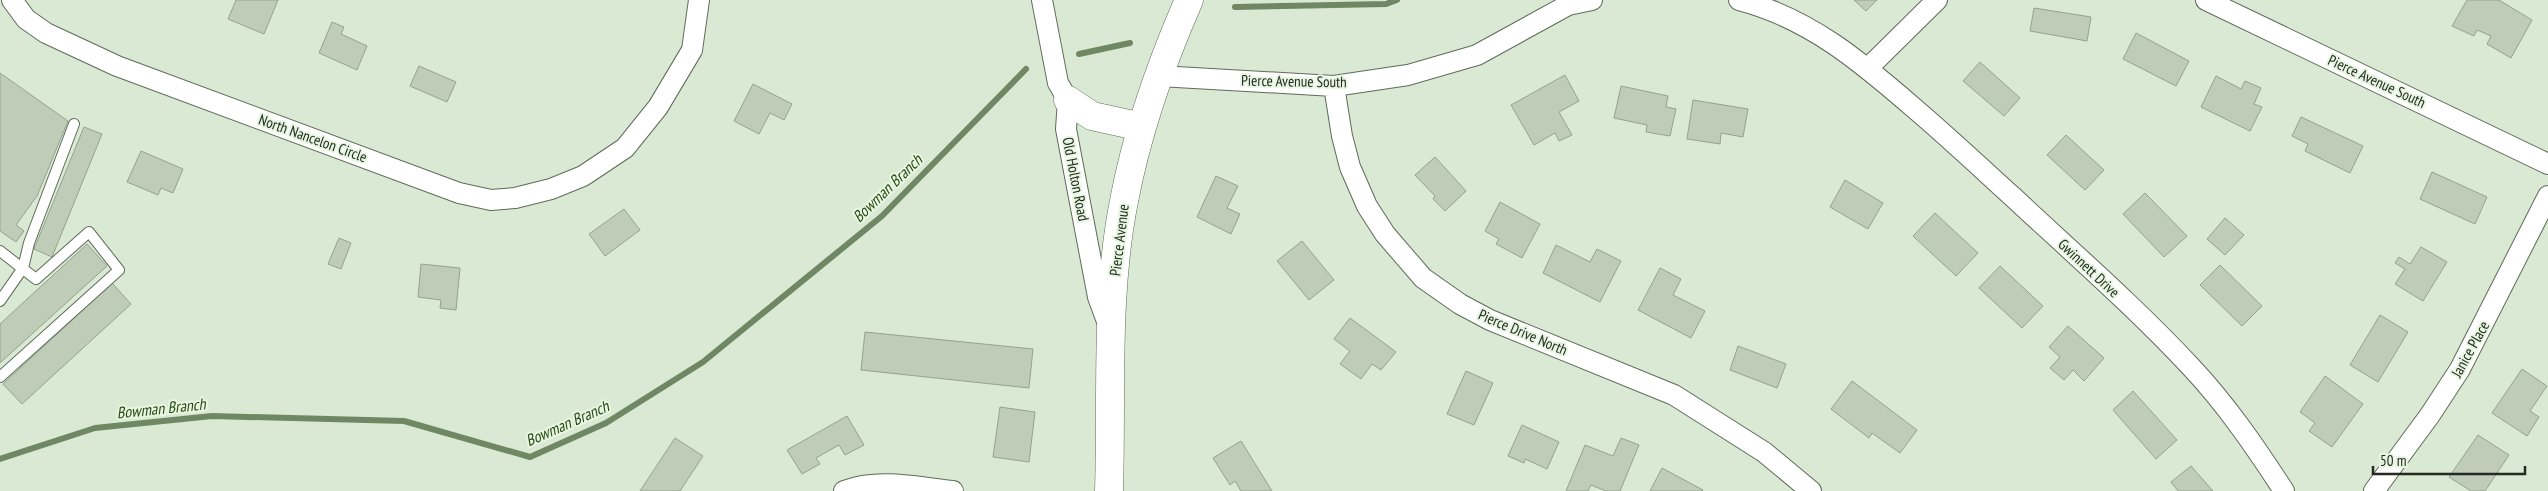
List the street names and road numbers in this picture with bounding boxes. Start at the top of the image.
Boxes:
street label: Pierce Avenue South [2325,50,2429,112]
street label: Pierce Avenue South [1241,71,1347,91]
street label: North Nancelon Circle [256,110,370,166]
street label: Old Holton Road [1059,135,1093,223]
street label: Pierce Avenue [1105,203,1133,277]
street label: Gwinnett Drive [2054,235,2124,301]
street label: Pierce Drive North [1476,305,1570,359]
street label: Janice Place [2446,318,2493,381]

